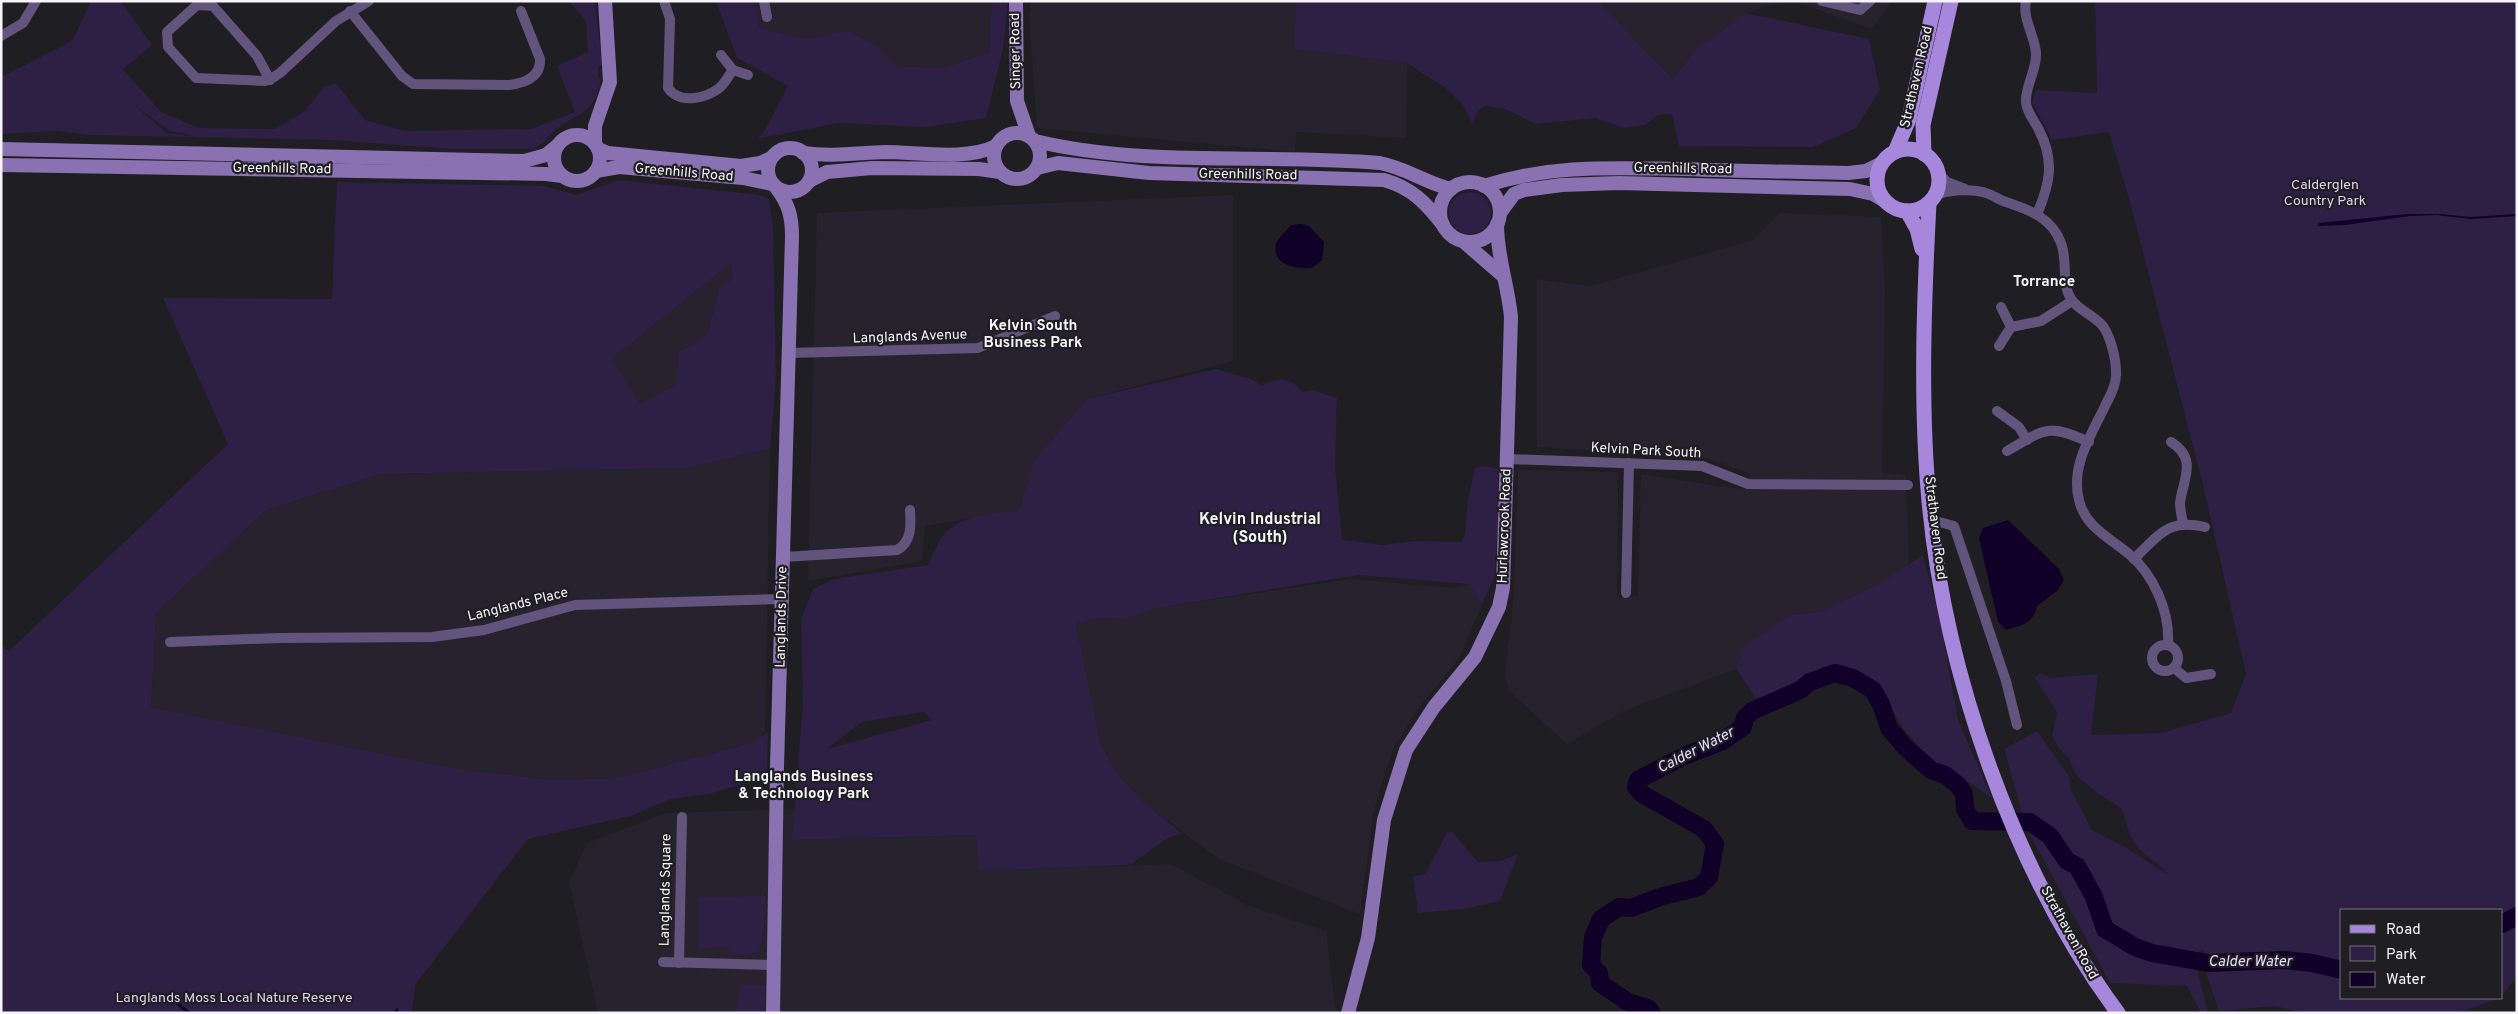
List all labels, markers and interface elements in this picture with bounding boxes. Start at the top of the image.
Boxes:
street label: Singer Road [1007,13,1025,89]
street label: Strathaven Road [1897,24,1937,130]
street label: Greenhills Road [232,160,332,178]
street label: Greenhills Road [634,160,734,186]
street label: Greenhills Road [1633,160,1733,178]
street label: Greenhills Road [1198,166,1298,184]
park label: Calderglen Country Park [2284,177,2366,210]
district label: Torrance [2013,273,2075,292]
district label: Kelvin South Business Park [984,317,1082,353]
street label: Langlands Avenue [852,327,968,347]
street label: Kelvin Park South [1590,440,1702,462]
street label: Hurlawcrook Road [1494,468,1516,584]
street label: Strathaven Road [1920,475,1950,581]
district label: Kelvin Industrial (South) [1199,510,1321,548]
street label: Langlands Drive [773,566,791,668]
street label: Langlands Place [466,584,570,626]
water label: Calder Water [1654,723,1739,778]
district label: Langlands Business & Technology Park [735,768,873,804]
street label: Langlands Square [657,834,675,946]
street label: Strathaven Road [2036,883,2102,983]
legend [2340,909,2503,999]
text: Road [2386,921,2421,940]
text: Park [2386,946,2417,965]
water label: Calder Water [2208,953,2293,972]
text: Water [2386,971,2426,990]
park label: Langlands Moss Local Nature Reserve [116,990,352,1007]

